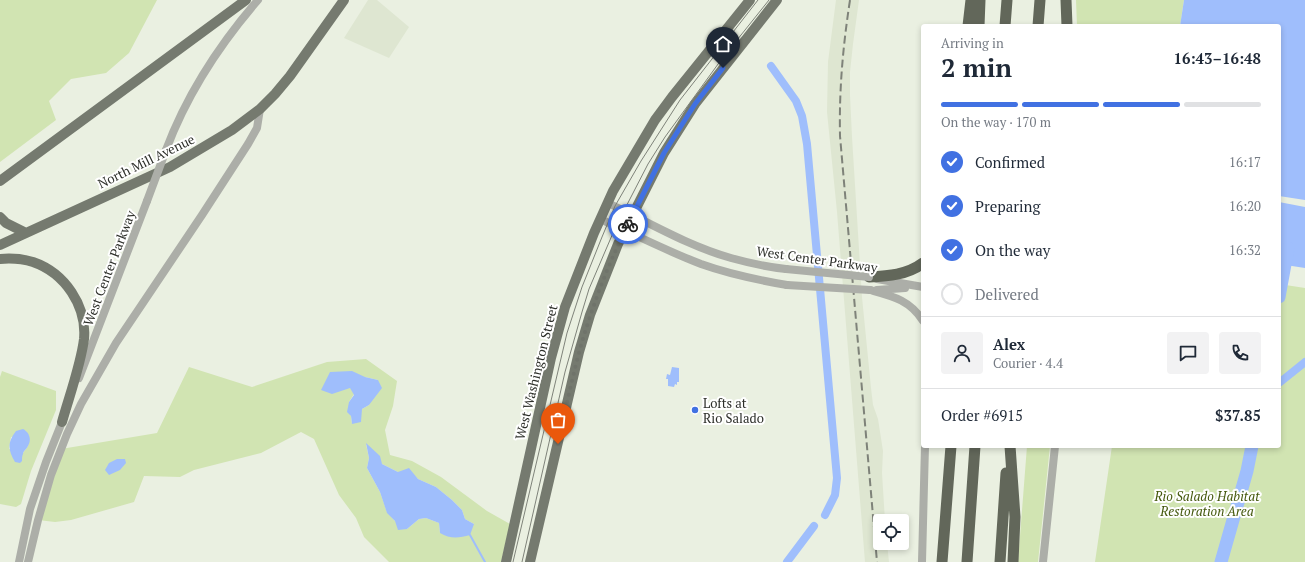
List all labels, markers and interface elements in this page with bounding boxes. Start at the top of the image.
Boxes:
pin [706,27,740,68]
icon: home [712,33,734,55]
text: Arriving in [941,34,1004,52]
text: 16:43–16:48 [1174,48,1261,68]
text: 2 min [941,50,1012,84]
text: On the way · 170 m [941,113,1051,131]
street label: North Mill Avenue [95,130,197,192]
icon: check [941,151,963,173]
text: Confirmed [975,152,1045,172]
text: 16:17 [1229,153,1261,171]
icon: check [941,195,963,217]
text: Preparing [975,196,1040,216]
text: 16:20 [1229,197,1261,215]
courier [608,204,648,244]
street label: West Center Parkway [79,207,139,328]
icon: bike [617,213,639,235]
icon: check [941,239,963,261]
text: On the way [975,240,1050,260]
text: 16:32 [1229,241,1261,259]
street label: West Center Parkway [755,242,879,276]
text: Delivered [975,284,1039,304]
street label: West Washington Street [510,302,562,441]
button: person [941,332,983,374]
button: chat [1167,332,1209,374]
button: phone [1219,332,1261,374]
text: Alex [993,334,1025,354]
text: Courier · 4.4 [993,354,1063,372]
place label: Lofts at Rio Salado [703,394,764,427]
pin [541,403,575,444]
marker: Lofts at Rio Salado [690,405,700,415]
text: Order #6915 [941,405,1023,425]
text: $37.85 [1215,405,1261,425]
icon: bag [547,409,569,431]
park label: Rio Salado Habitat Restoration Area [1153,487,1260,520]
map controls [873,514,909,550]
button: locate [873,514,909,550]

